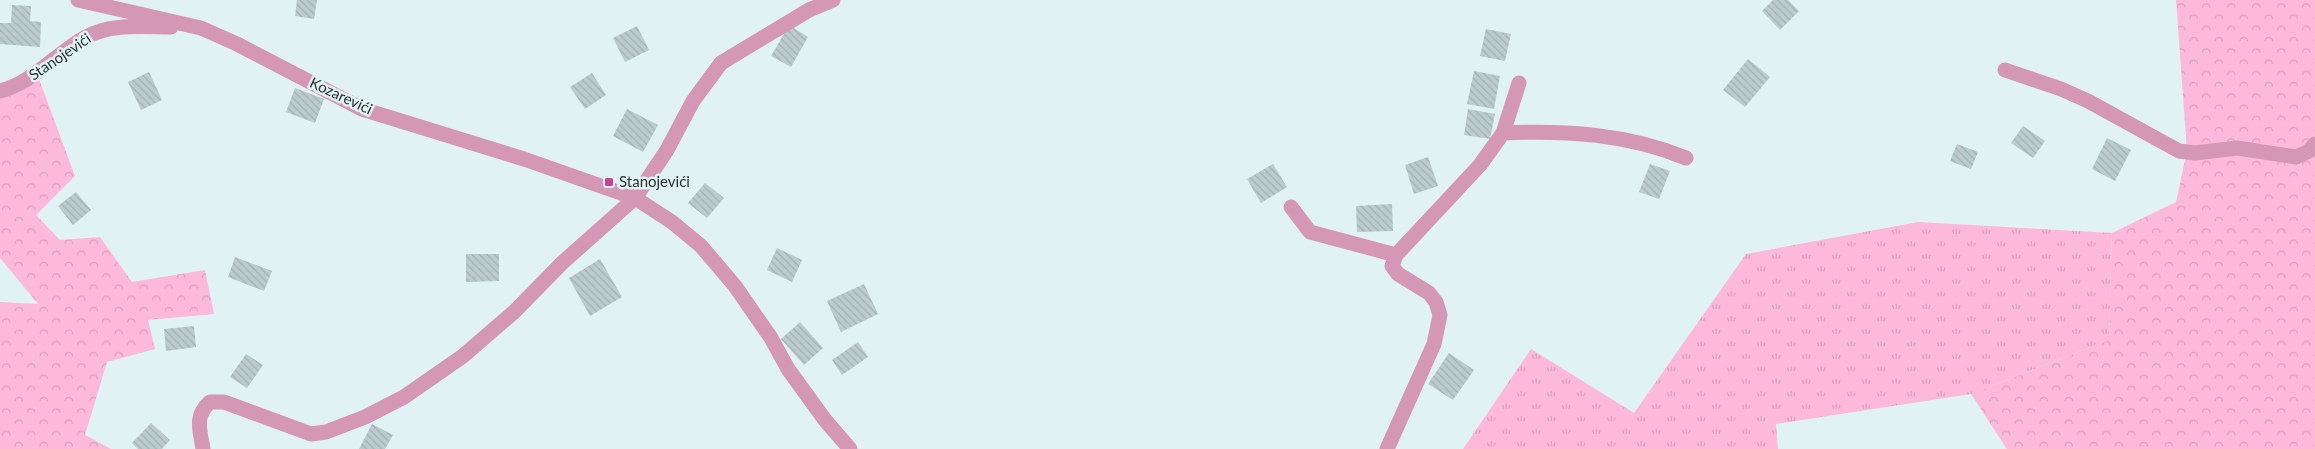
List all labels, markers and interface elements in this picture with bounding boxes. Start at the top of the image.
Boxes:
street label: Stanojevići [25,29,94,83]
street label: Kozarevići [307,73,376,117]
place label: Stanojevići [619,172,690,190]
marker: Stanojevići [603,176,615,188]

